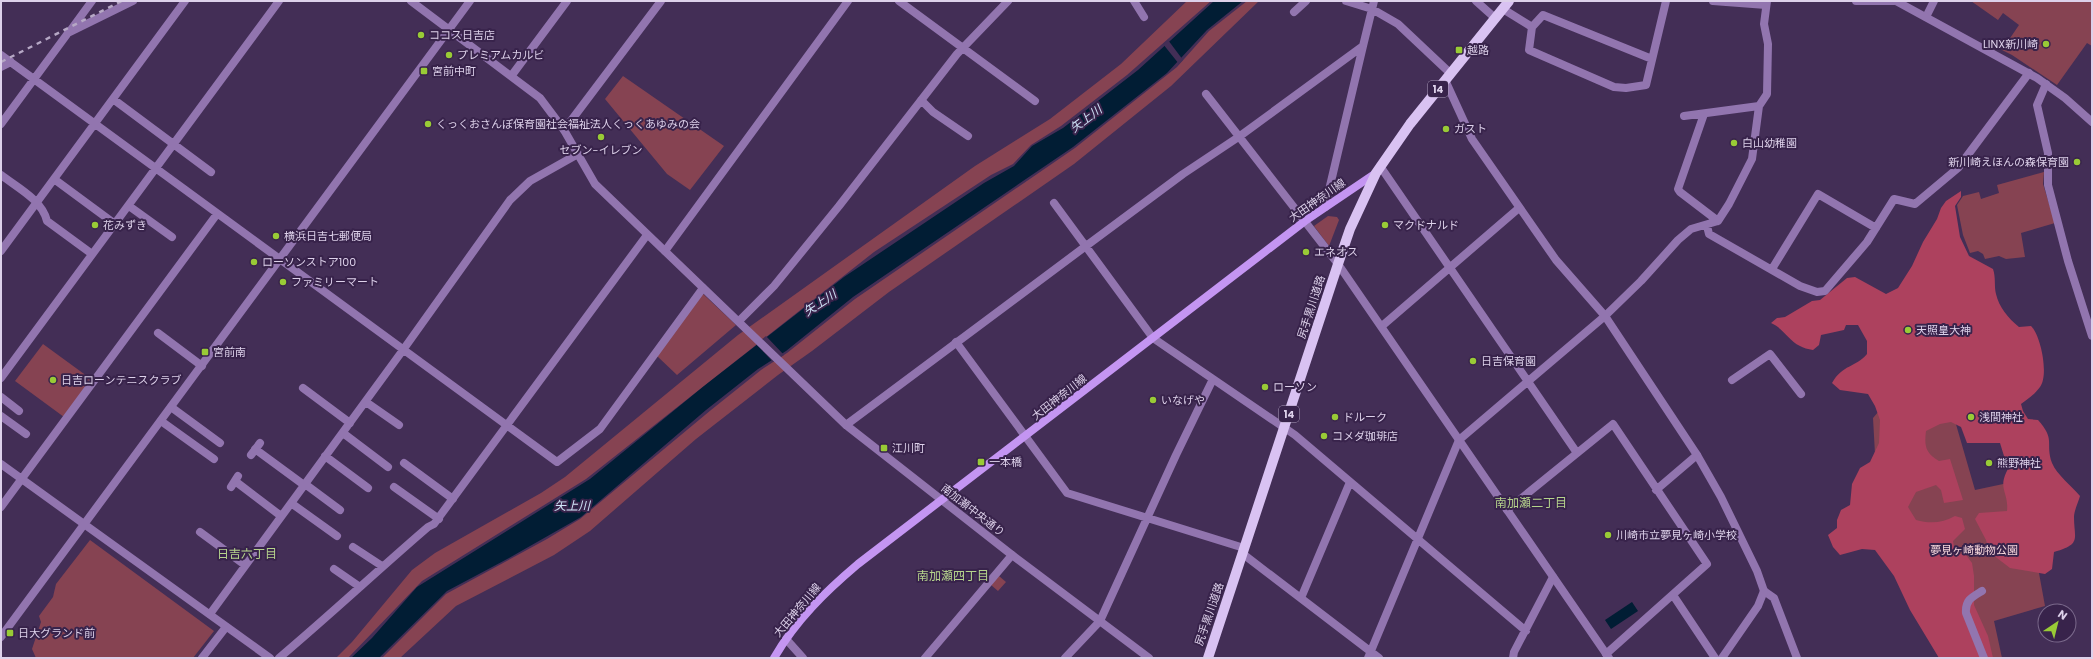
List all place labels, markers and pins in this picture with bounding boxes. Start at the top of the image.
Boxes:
place label: ココス日吉店 [429,27,495,43]
marker: ココス日吉店 [416,30,426,40]
place label: LINX新川崎 [1983,36,2038,52]
marker: LINX新川崎 [2041,39,2051,49]
place label: 越路 [1467,42,1489,58]
marker: 越路 [1454,45,1464,55]
place label: プレミアムカルビ [457,47,544,63]
marker: プレミアムカルビ [444,50,454,60]
place label: 宮前中町 [432,63,476,79]
marker: 宮前中町 [419,66,429,76]
place label: くっくおさんぽ保育園社会福祉法人くっくあゆみの会 [436,116,700,132]
marker: くっくおさんぽ保育園社会福祉法人くっくあゆみの会 [423,119,433,129]
place label: ガスト [1454,121,1487,137]
marker: ガスト [1441,124,1451,134]
marker: セブン-イレブン [596,132,606,142]
place label: 白山幼稚園 [1742,135,1797,151]
marker: 白山幼稚園 [1729,138,1739,148]
place label: セブン-イレブン [559,142,643,158]
place label: 新川崎えほんの森保育園 [1948,154,2069,170]
marker: 新川崎えほんの森保育園 [2072,157,2082,167]
place label: 花みずき [103,217,147,233]
place label: マクドナルド [1393,217,1459,233]
marker: 花みずき [90,220,100,230]
marker: マクドナルド [1380,220,1390,230]
place label: 横浜日吉七郵便局 [284,228,372,244]
marker: 横浜日吉七郵便局 [271,231,281,241]
place label: エネオス [1314,244,1358,260]
marker: エネオス [1301,247,1311,257]
place label: ローソンストア100 [262,254,356,270]
marker: ローソンストア100 [249,257,259,267]
place label: ファミリーマート [291,274,379,290]
marker: ファミリーマート [278,277,288,287]
place label: 天照皇大神 [1916,322,1971,338]
marker: 天照皇大神 [1903,325,1913,335]
place label: 宮前南 [213,344,246,360]
marker: 宮前南 [200,347,210,357]
place label: 日吉保育園 [1481,353,1536,369]
marker: 日吉保育園 [1468,356,1478,366]
place label: 日吉ローンテニスクラブ [61,372,181,388]
marker: 日吉ローンテニスクラブ [48,375,58,385]
place label: ローソン [1273,379,1317,395]
marker: ローソン [1260,382,1270,392]
place label: いなげや [1161,392,1205,408]
marker: いなげや [1148,395,1158,405]
place label: ドルーク [1343,409,1387,425]
place label: 浅間神社 [1979,409,2023,425]
marker: ドルーク [1330,412,1340,422]
marker: 浅間神社 [1966,412,1976,422]
place label: コメダ珈琲店 [1332,428,1398,444]
marker: コメダ珈琲店 [1319,431,1329,441]
place label: 江川町 [892,440,925,456]
marker: 江川町 [879,443,889,453]
place label: 一本橋 [989,454,1022,470]
place label: 熊野神社 [1997,455,2041,471]
marker: 一本橋 [976,457,986,467]
marker: 熊野神社 [1984,458,1994,468]
place label: 川崎市立夢見ヶ崎小学校 [1616,527,1737,543]
marker: 川崎市立夢見ヶ崎小学校 [1603,530,1613,540]
place label: 日大グランド前 [18,625,95,641]
marker: 日大グランド前 [5,628,15,638]

